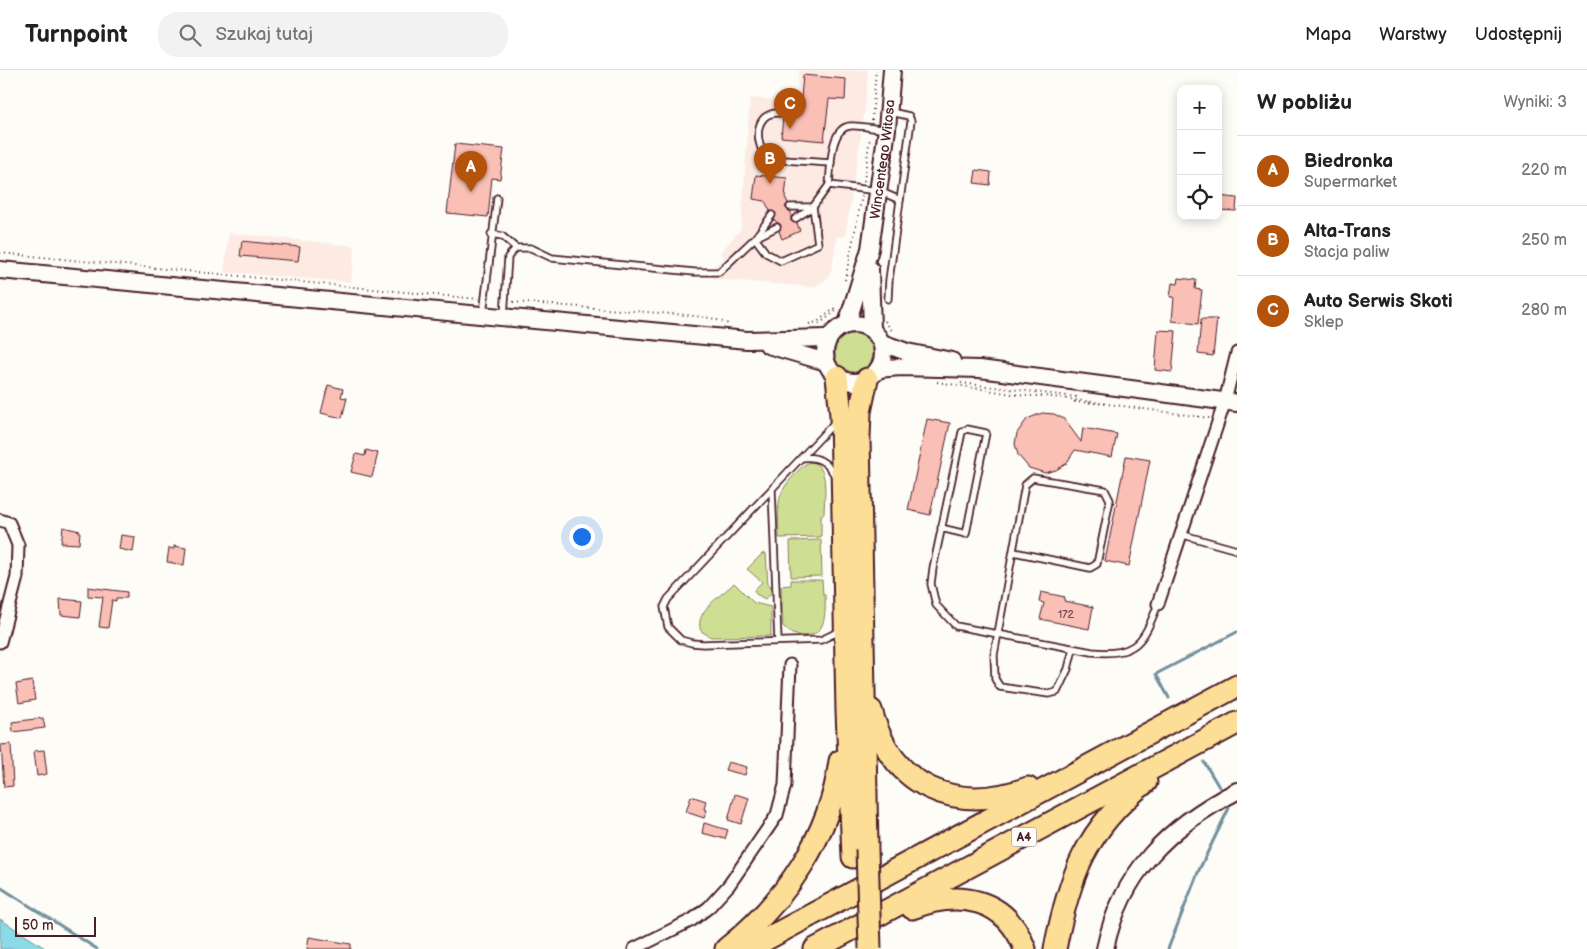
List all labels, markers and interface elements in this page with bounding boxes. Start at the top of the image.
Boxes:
search box [158,12,508,57]
text: Turnpoint [25,20,128,49]
icon: search [176,21,204,49]
text: Szukaj tutaj [216,23,313,46]
text: Mapa [1305,24,1351,45]
text: Warstwy [1379,24,1447,45]
text: Udostępnij [1475,24,1562,45]
map controls [1177,85,1222,220]
button: + [1177,85,1222,130]
pin: C [774,88,806,129]
text: W pobliżu [1257,90,1352,115]
text: Wyniki: 3 [1504,93,1567,112]
street label: Wincentego Witosa [866,99,898,220]
button: − [1177,130,1222,175]
pin: B [754,143,786,184]
text: Biedronka [1304,150,1393,173]
pin: A [455,151,487,192]
text: A [1268,161,1278,180]
text: 220 m [1521,161,1567,180]
text: Supermarket [1304,173,1397,192]
button: locate [1177,175,1222,220]
text: Alta-Trans [1304,220,1391,243]
text: B [1267,231,1279,250]
text: 250 m [1521,231,1567,250]
text: Stacja paliw [1304,243,1389,262]
text: Auto Serwis Skoti [1304,290,1453,313]
text: C [1267,301,1279,320]
text: 280 m [1521,301,1567,320]
text: Sklep [1304,313,1344,332]
your location [569,524,595,550]
house number: 172 [1058,608,1075,621]
road number: A4 [1012,828,1036,846]
scale bar [15,914,96,937]
text: 50 m [22,917,54,934]

